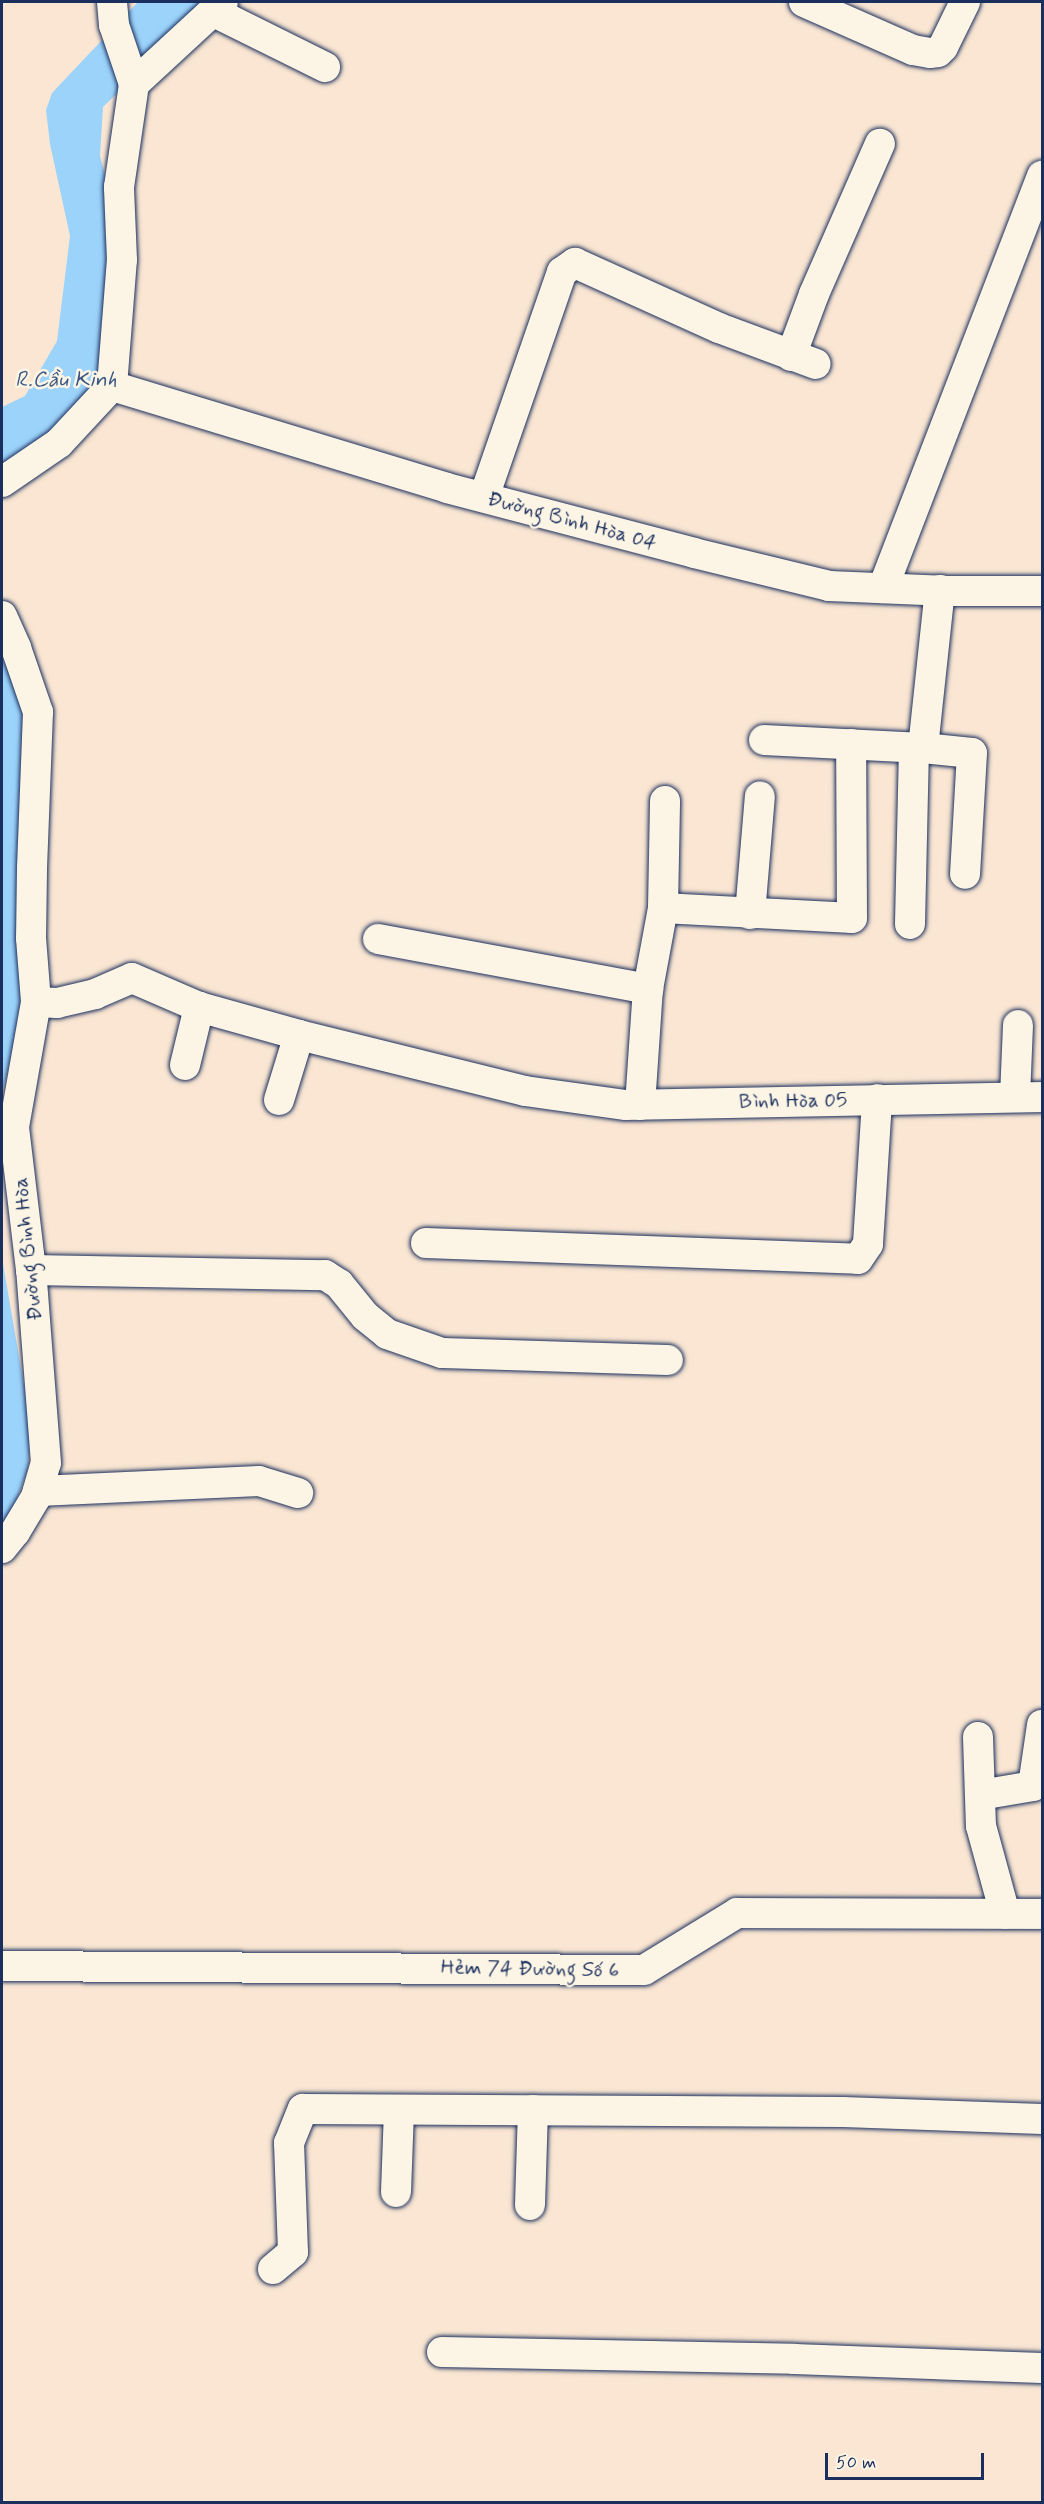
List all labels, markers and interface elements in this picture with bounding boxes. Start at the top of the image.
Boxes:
water label: R.Cầu Kinh [15,368,117,394]
street label: Đường Bình Hòa 04 [485,486,659,556]
street label: Bình Hòa 05 [739,1087,847,1115]
street label: Đường Bình Hòa [8,1176,48,1322]
street label: Hẻm 74 Đường Số 6 [441,1955,619,1983]
scale bar [828,2441,987,2479]
text: 50 m [836,2451,876,2475]

